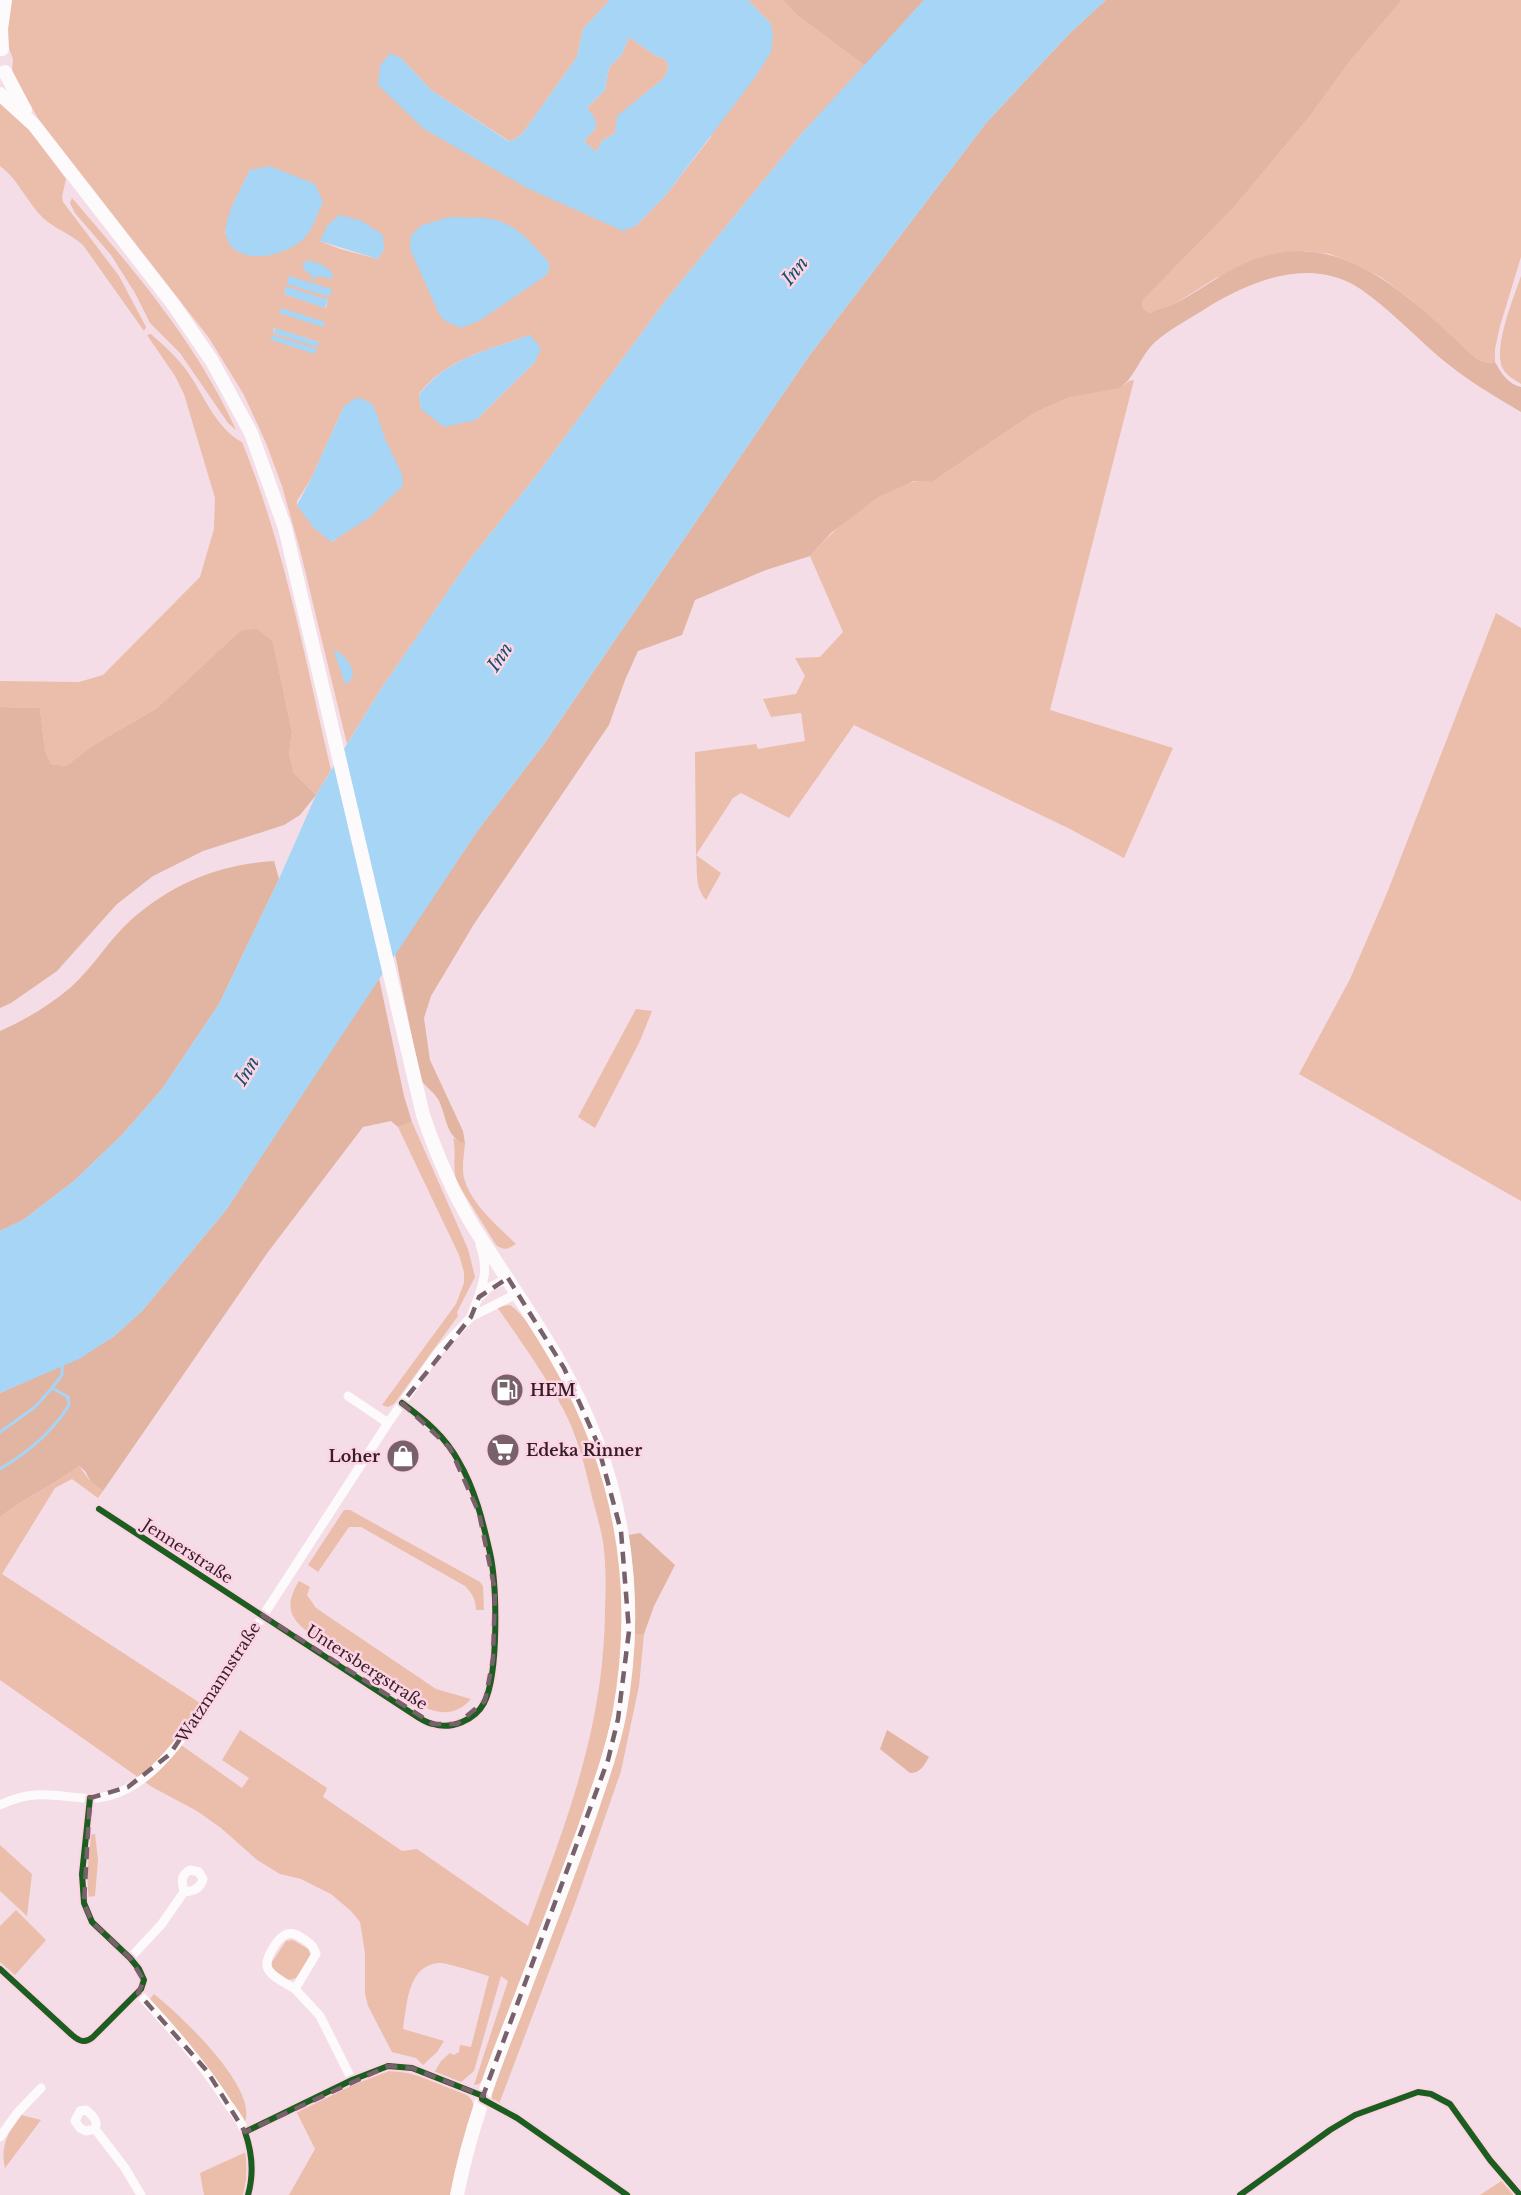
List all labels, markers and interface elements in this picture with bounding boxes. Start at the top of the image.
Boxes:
water label: Inn [776,253,813,290]
water label: Inn [482,639,517,676]
water label: Inn [229,1053,264,1090]
fuel station icon: HEM [489,1372,525,1408]
place label: HEM [530,1380,576,1400]
supermarket icon: Edeka Rinner [485,1432,521,1468]
shop icon: Loher [385,1438,421,1474]
place label: Edeka Rinner [526,1440,642,1460]
place label: Loher [329,1446,380,1466]
street label: Jennerstraße [137,1513,237,1588]
street label: Watzmannstraße [171,1618,264,1747]
street label: Untersbergstraße [302,1620,432,1714]

